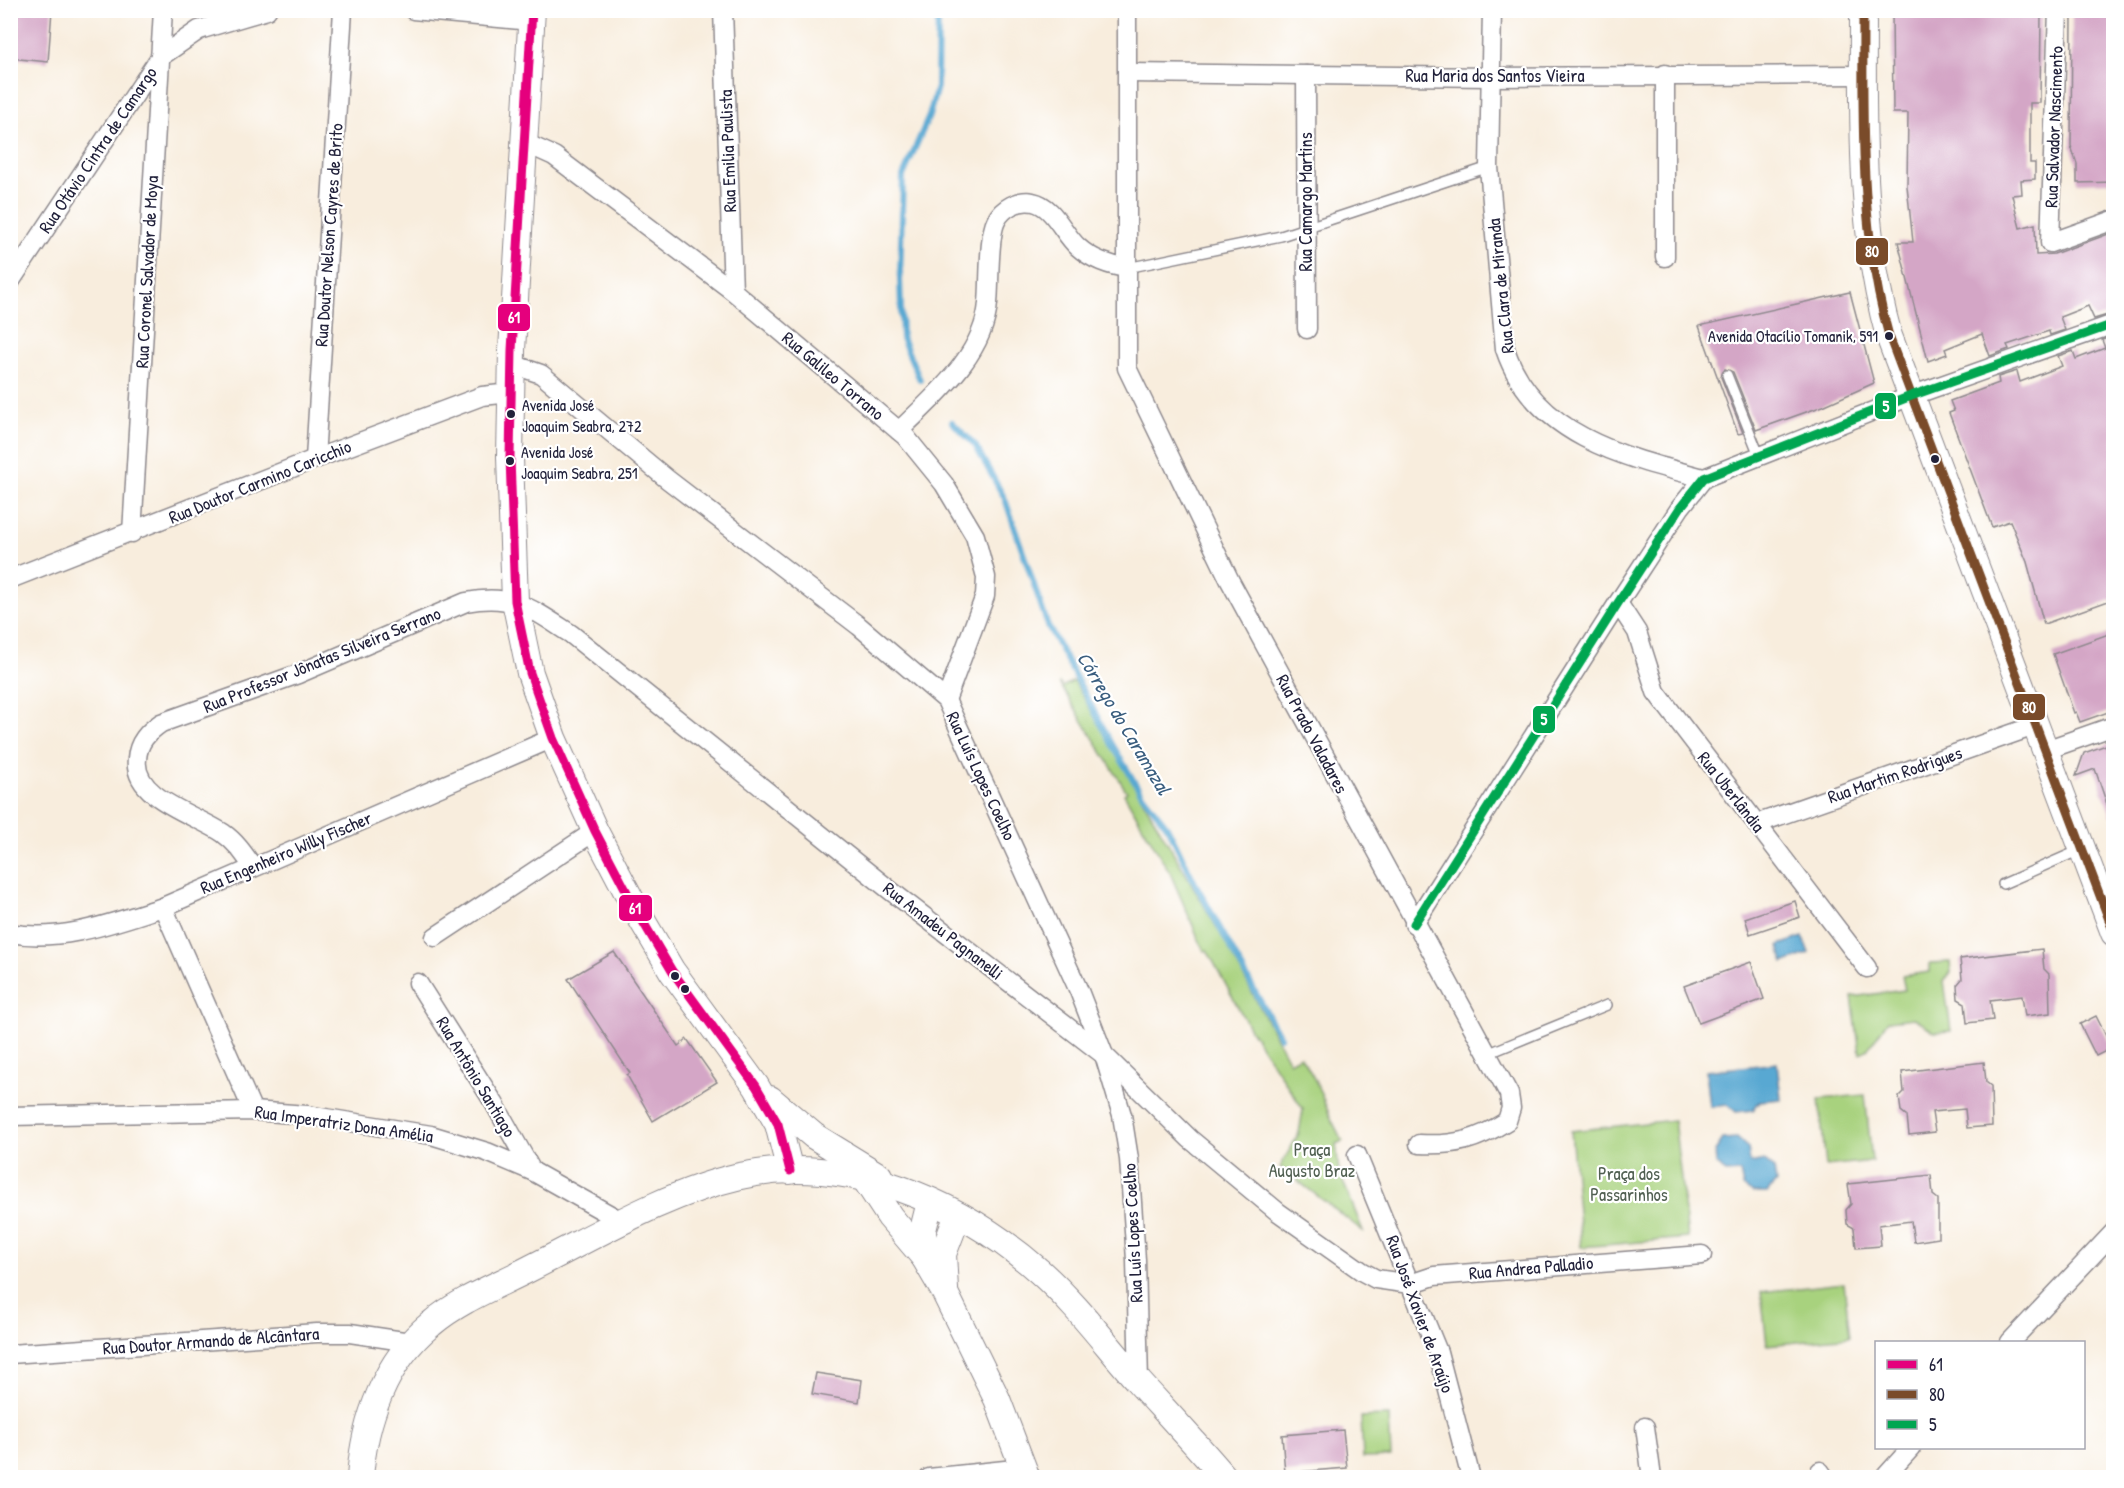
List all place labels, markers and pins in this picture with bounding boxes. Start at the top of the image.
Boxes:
place label: Avenida Otacílio Tomanik, 591 [1708,325,1878,347]
marker: Avenida Otacílio Tomanik, 591 [1883,330,1895,342]
place label: Avenida José Joaquim Seabra, 272 [522,394,642,437]
marker: Avenida José Joaquim Seabra, 272 [505,408,517,420]
place label: Avenida José Joaquim Seabra, 251 [521,441,638,484]
unlabelled marker [1929,453,1941,465]
marker: Avenida José Joaquim Seabra, 251 [504,455,516,467]
unlabelled marker [669,970,681,982]
unlabelled marker [679,983,691,995]

